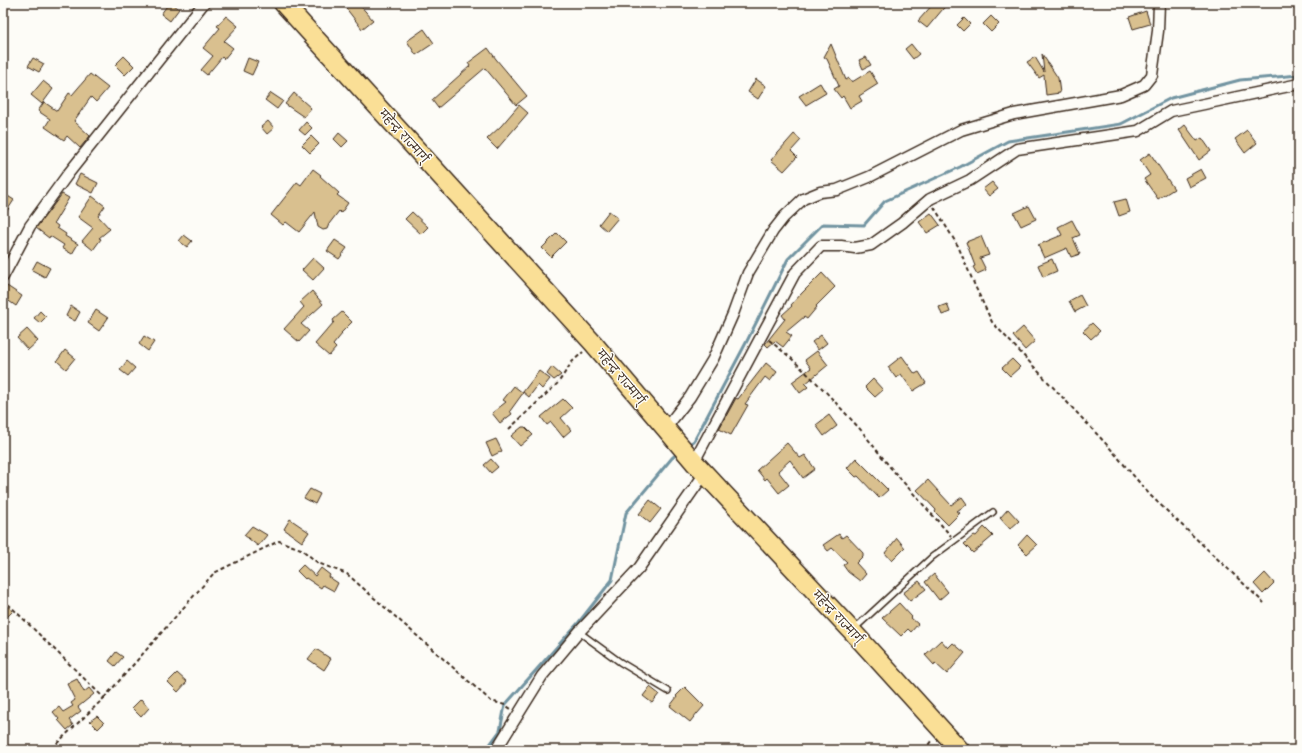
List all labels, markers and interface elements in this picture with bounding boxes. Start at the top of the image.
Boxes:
street label: महेन्द्र राज्मार्ग् [374,103,435,168]
street label: महेन्द्र राज्मार्ग् [592,343,652,409]
street label: महेन्द्र राज्मार्ग् [808,584,870,649]

